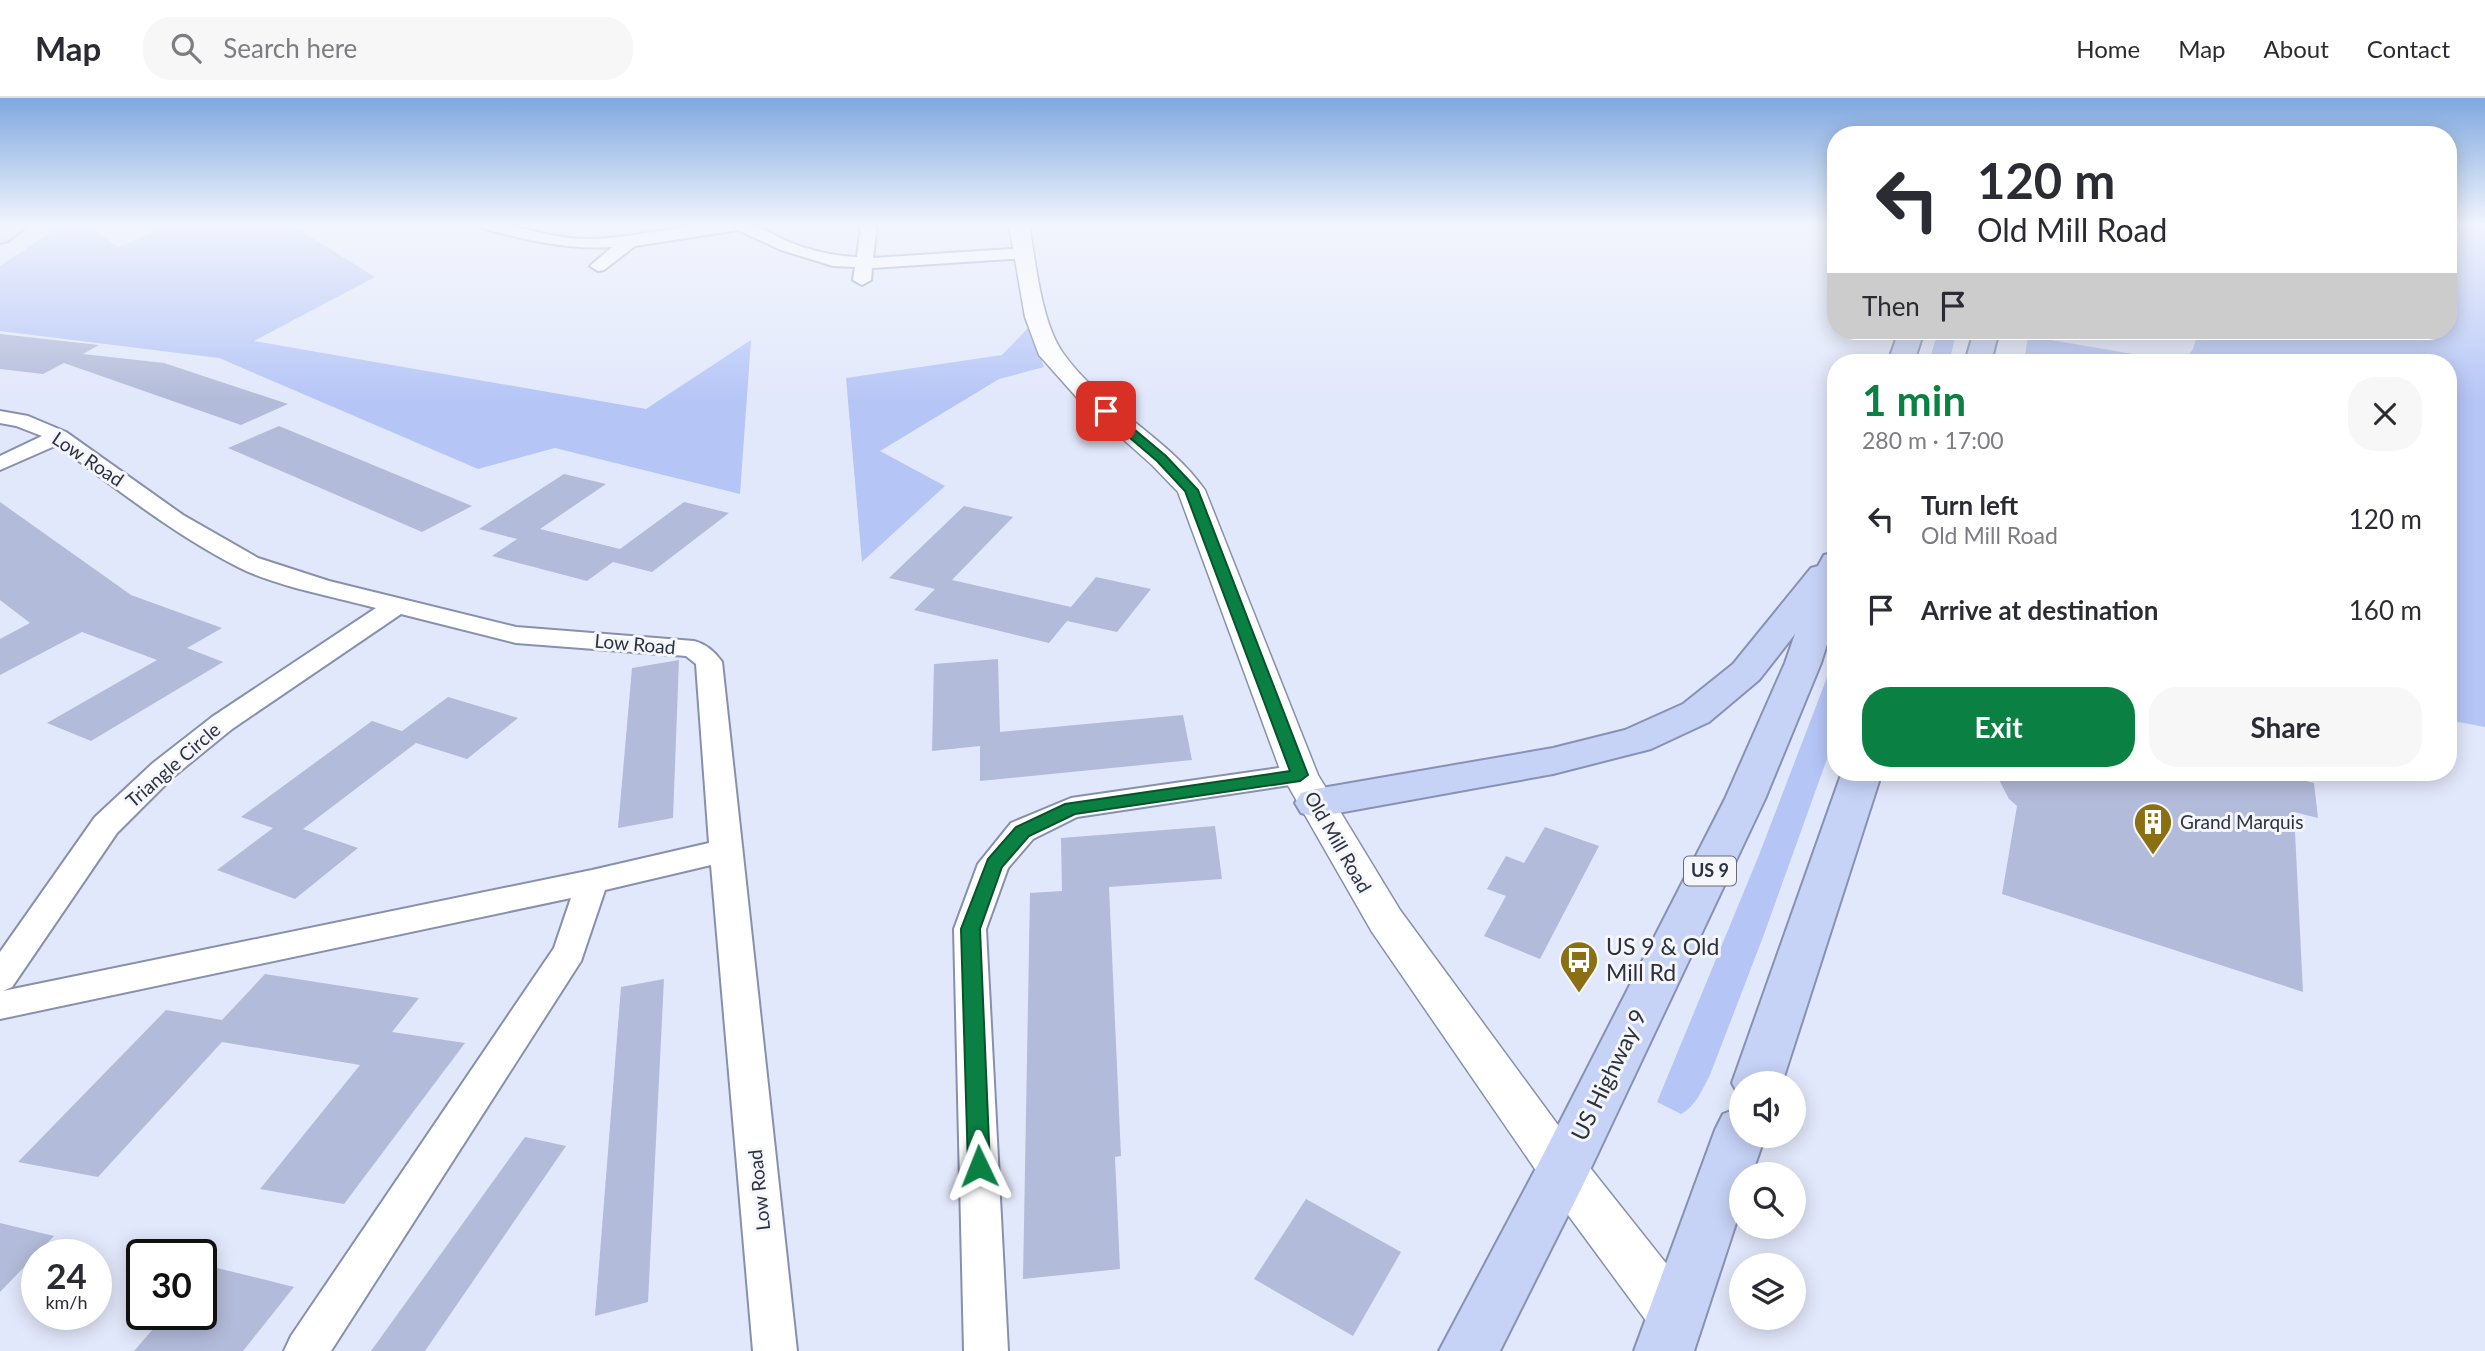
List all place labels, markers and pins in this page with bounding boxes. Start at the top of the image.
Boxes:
pin [1076,381,1136,441]
building icon: Grand Marquis [2132,801,2174,856]
place label: Grand Marquis [2180,810,2303,833]
place label: US 9 & Old Mill Rd [1606,932,1719,986]
bus stop icon: US 9 & Old Mill Rd [1558,939,1600,994]

